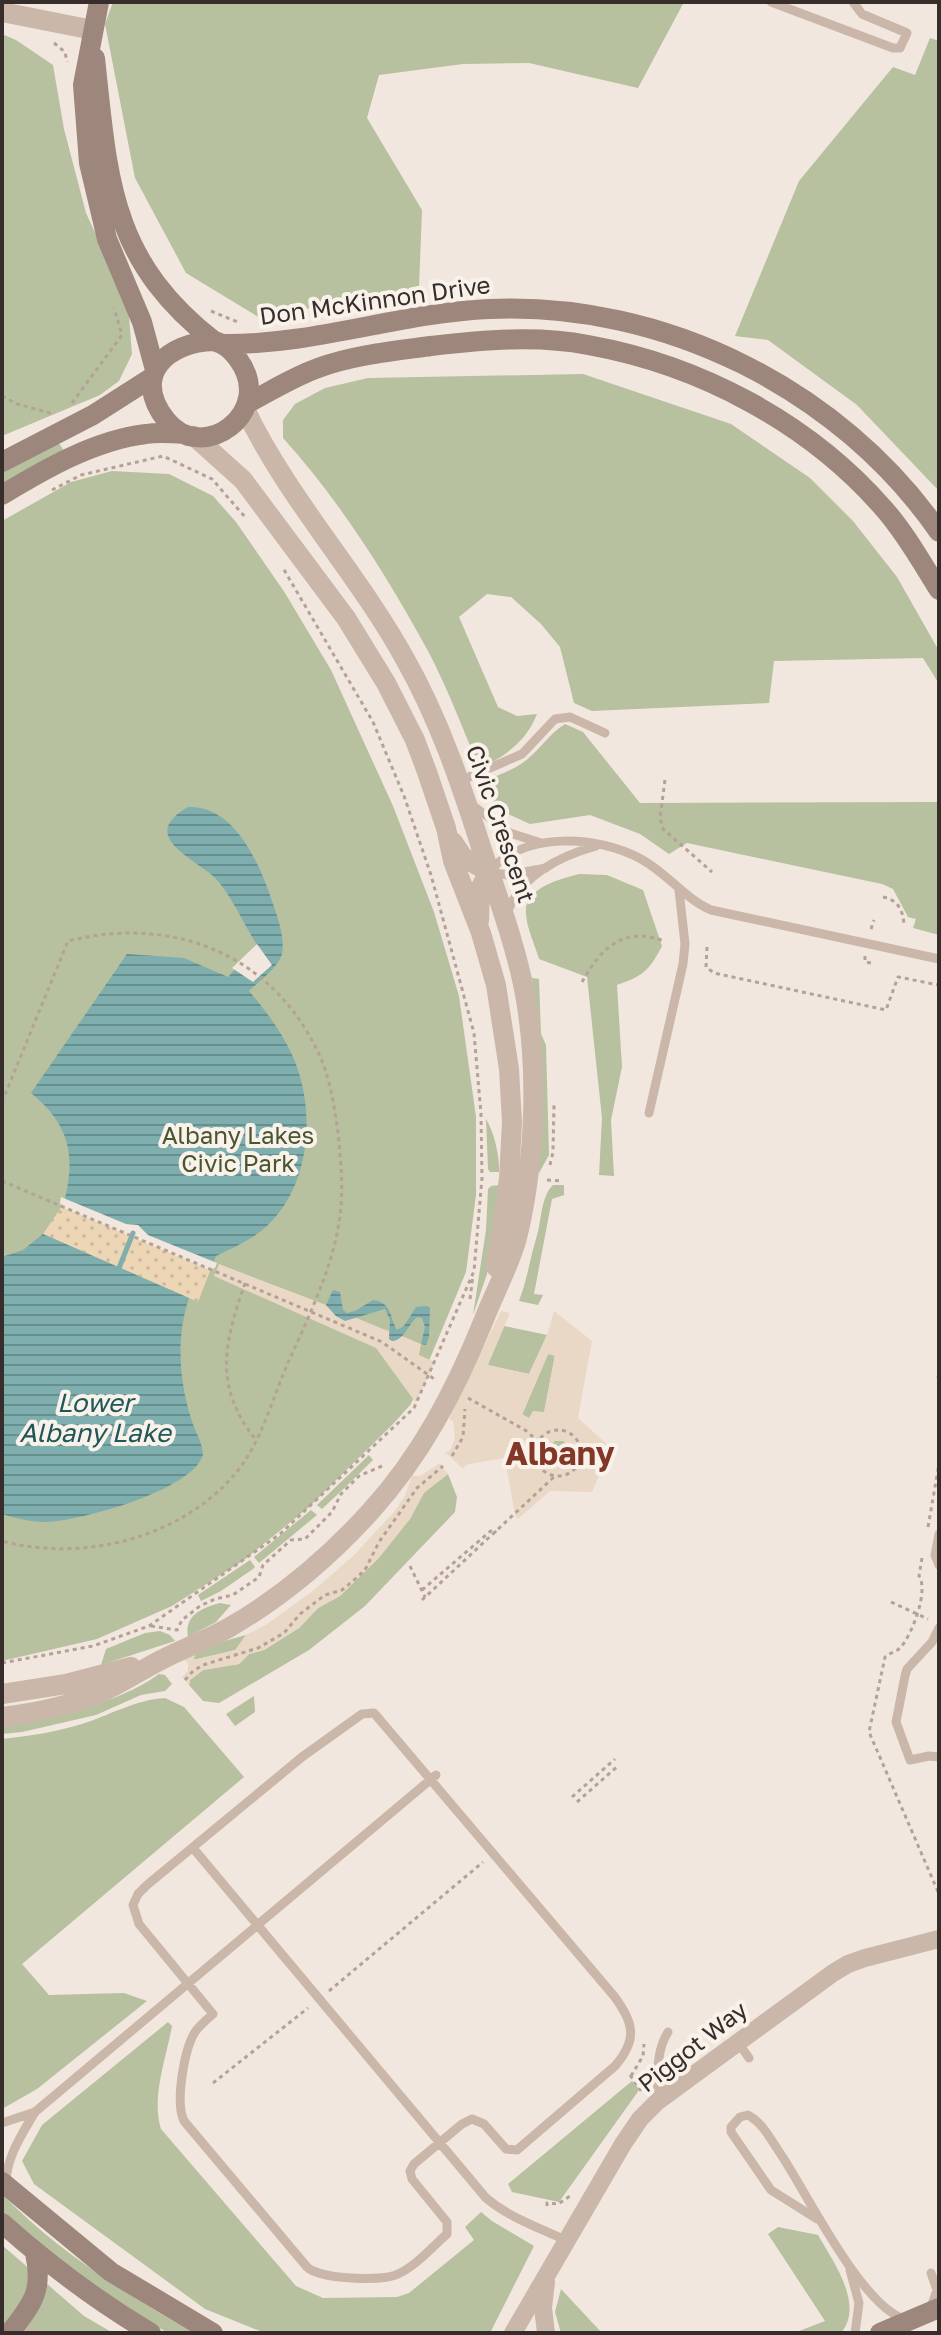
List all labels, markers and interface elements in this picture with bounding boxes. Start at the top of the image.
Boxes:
street label: Don McKinnon Drive [257,269,492,330]
street label: Civic Crescent [461,741,542,906]
park label: Albany Lakes Civic Park [162,1120,314,1177]
water label: Lower Albany Lake [19,1387,173,1448]
district label: Albany [505,1434,615,1472]
street label: Piggot Way [632,1994,752,2097]

